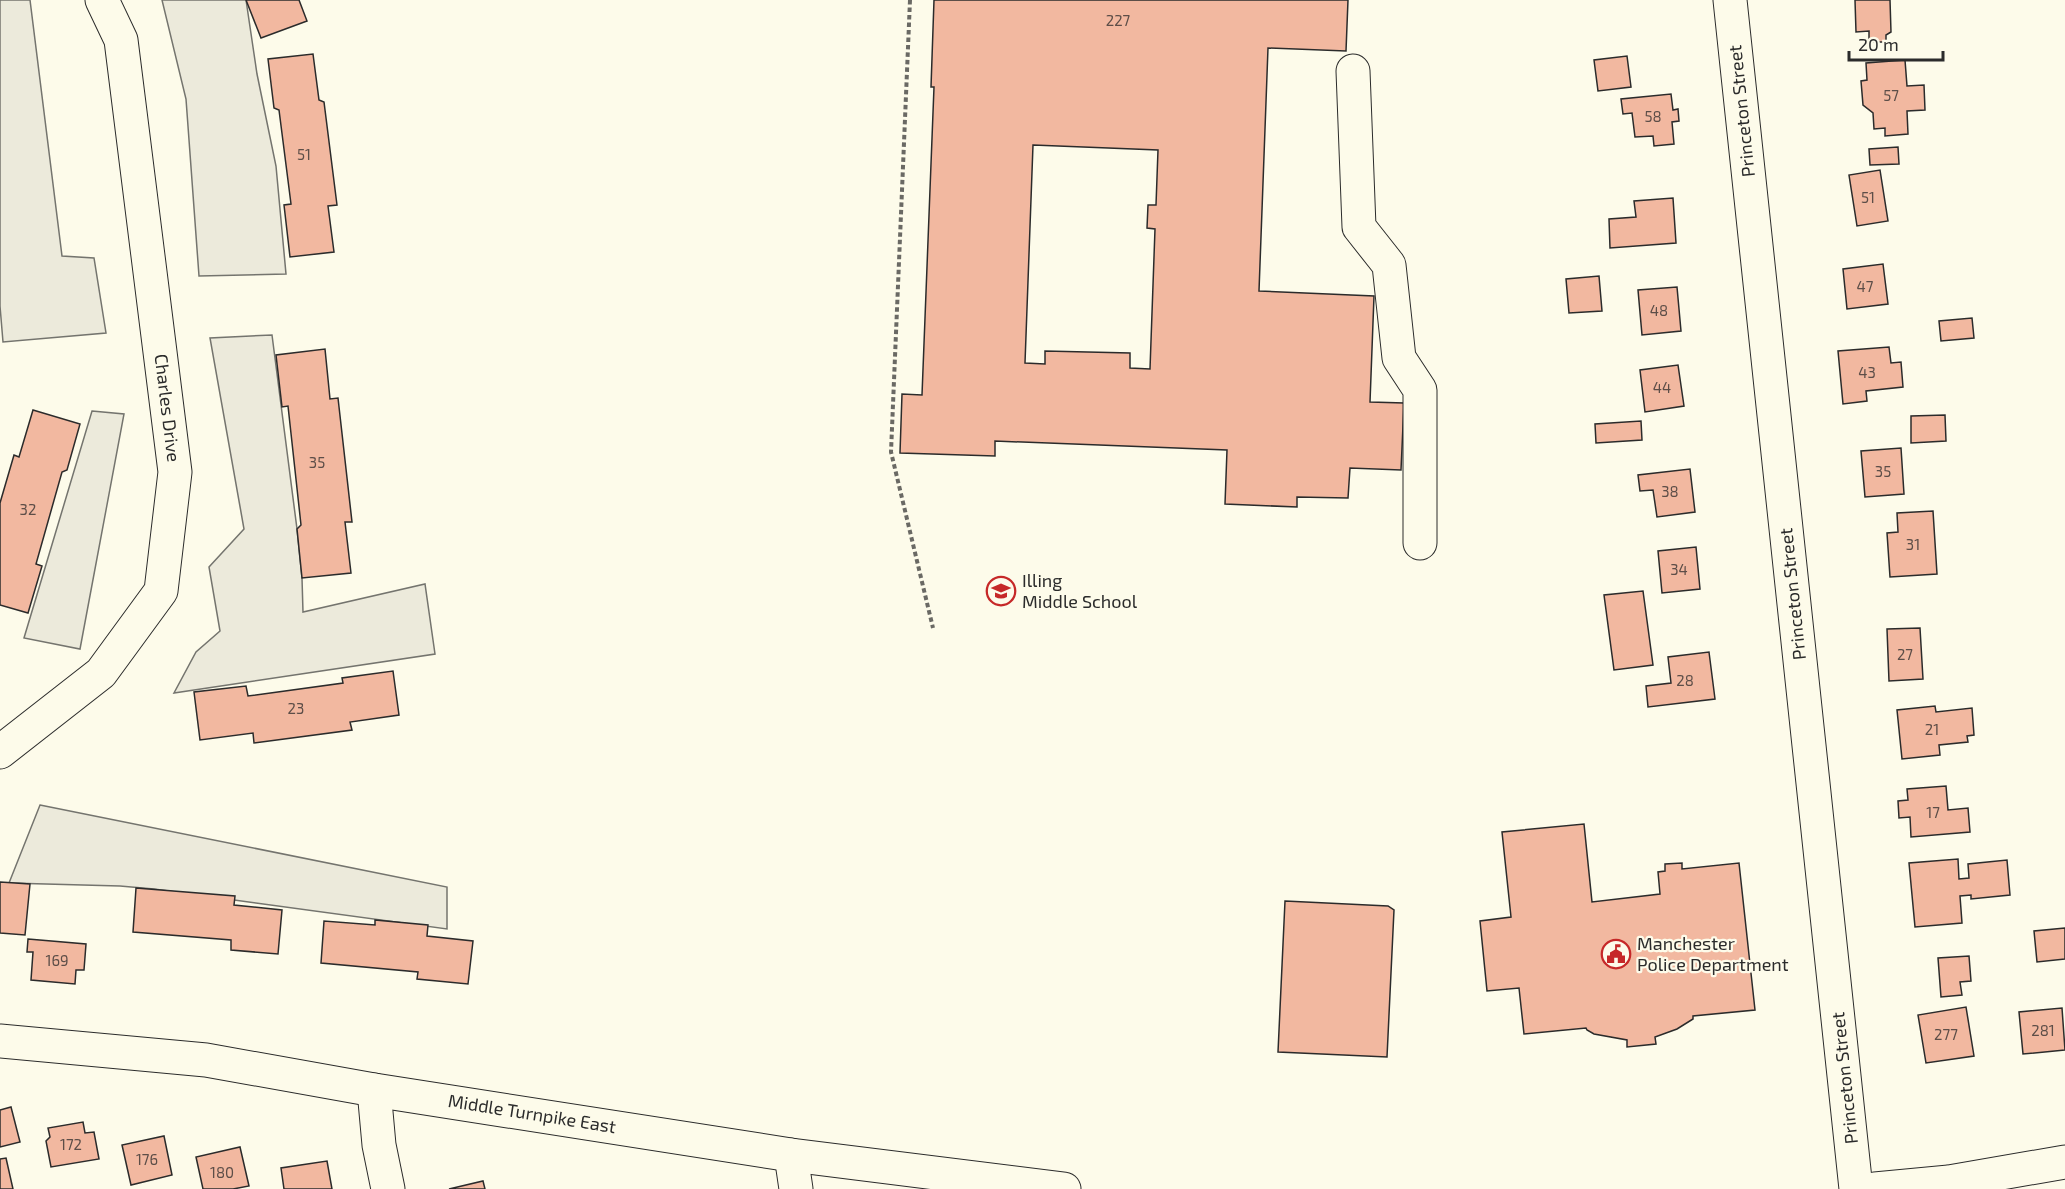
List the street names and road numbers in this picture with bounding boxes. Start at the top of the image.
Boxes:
street label: Princeton Street [1723,44,1759,178]
street label: Charles Drive [150,353,186,463]
street label: Princeton Street [1774,527,1810,661]
street label: Princeton Street [1826,1011,1862,1145]
street label: Middle Turnpike East [447,1089,618,1137]

